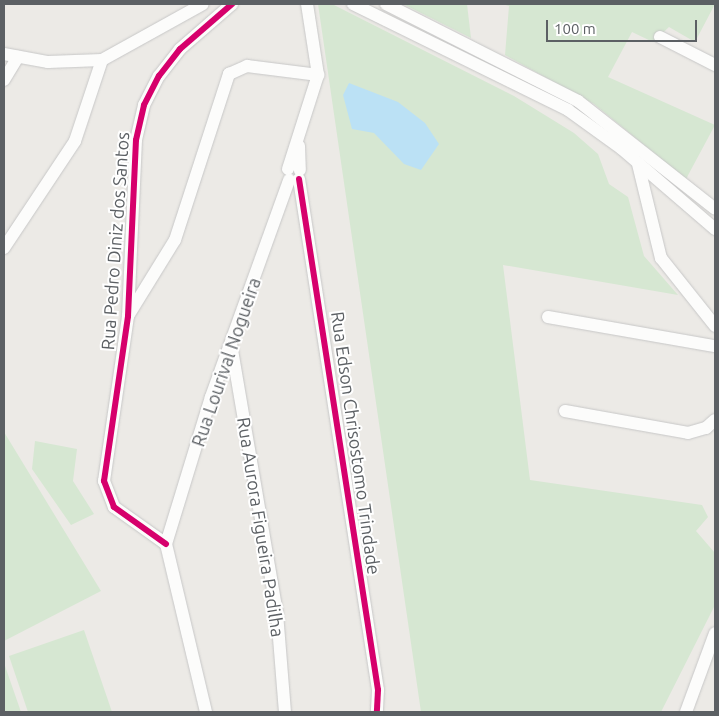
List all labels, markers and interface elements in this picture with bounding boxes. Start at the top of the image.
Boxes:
scale bar [549,10,700,42]
text: 100 m [554,20,596,37]
street label: Rua Pedro Diniz dos Santos [97,131,133,351]
street label: Rua Lourival Nogueira [187,275,265,449]
street label: Rua Edson Chrisostomo Trindade [327,310,385,576]
street label: Rua Aurora Figueira Padilha [233,416,289,638]

